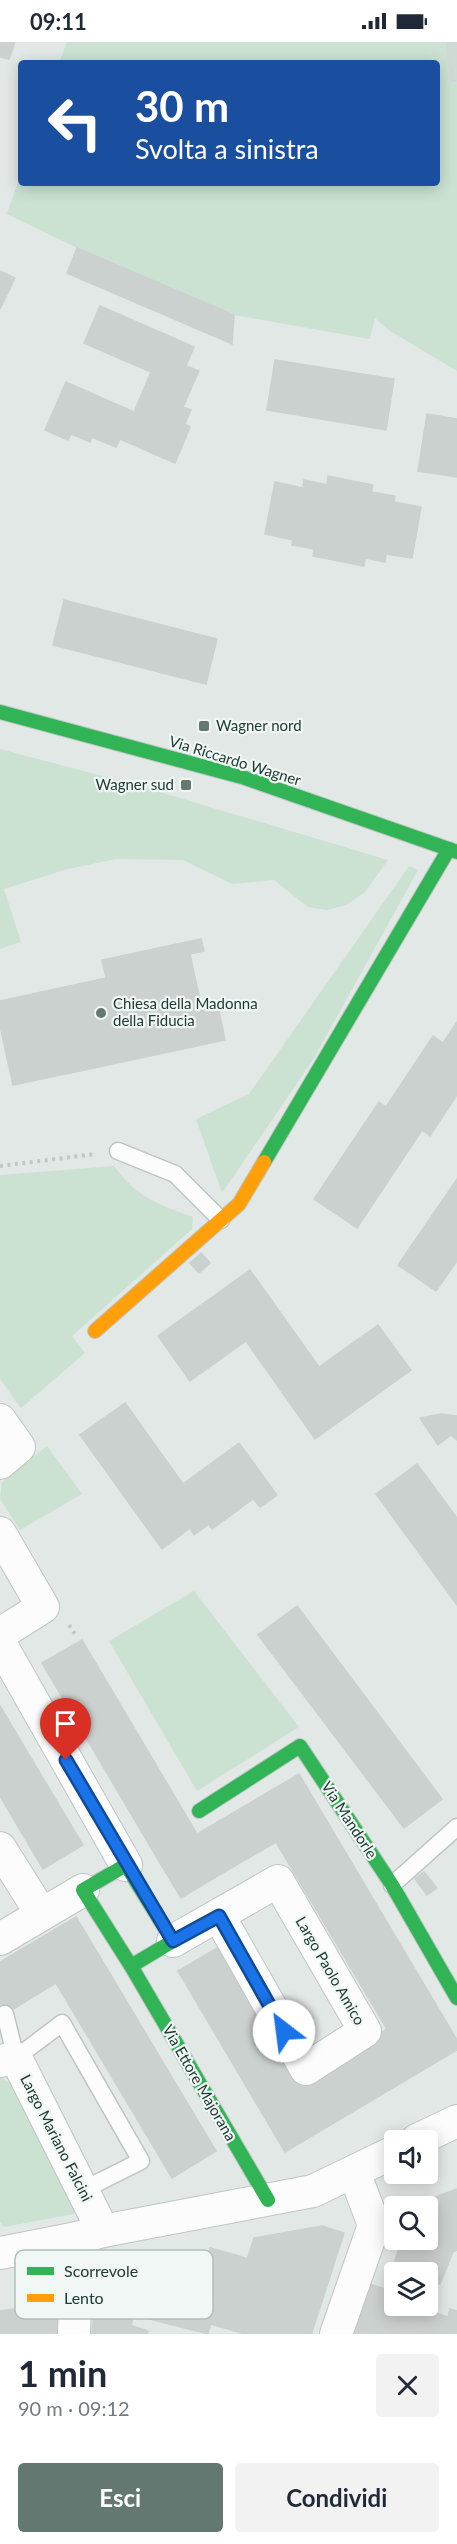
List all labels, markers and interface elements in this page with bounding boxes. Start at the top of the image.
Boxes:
text: 09:11 [30,8,87,35]
text: 30 m [135,81,229,131]
icon: left [36,84,114,162]
text: Svolta a sinistra [135,132,319,165]
place label: Wagner nord [216,716,302,734]
marker: Wagner nord [197,719,211,733]
street label: Via Riccardo Wagner [167,731,304,789]
place label: Wagner sud [96,775,174,793]
marker: Wagner sud [179,778,193,792]
place label: Chiesa della Madonna della Fiducia [113,994,258,1029]
marker: Chiesa della Madonna della Fiducia [94,1006,108,1020]
pin [40,1698,91,1760]
icon: arrive [49,1707,82,1740]
street label: Via Mandorle [318,1777,382,1861]
street label: Largo Paolo Amico [293,1913,369,2028]
position arrow [252,1999,316,2063]
street label: Via Ettore Majorana [159,2021,240,2144]
street label: Largo Mariano Falcini [17,2071,97,2204]
map controls [384,2130,438,2316]
button: sound [384,2130,438,2184]
button: search [384,2196,438,2250]
legend [15,2250,213,2319]
text: Scorrevole [64,2261,138,2280]
button: layers [384,2262,438,2316]
text: Lento [64,2288,104,2307]
text: 1 min [18,2351,107,2395]
button: close [376,2354,439,2417]
text: 90 m · 09:12 [18,2396,130,2420]
button: Esci [18,2463,223,2532]
button: Condividi [235,2463,439,2532]

